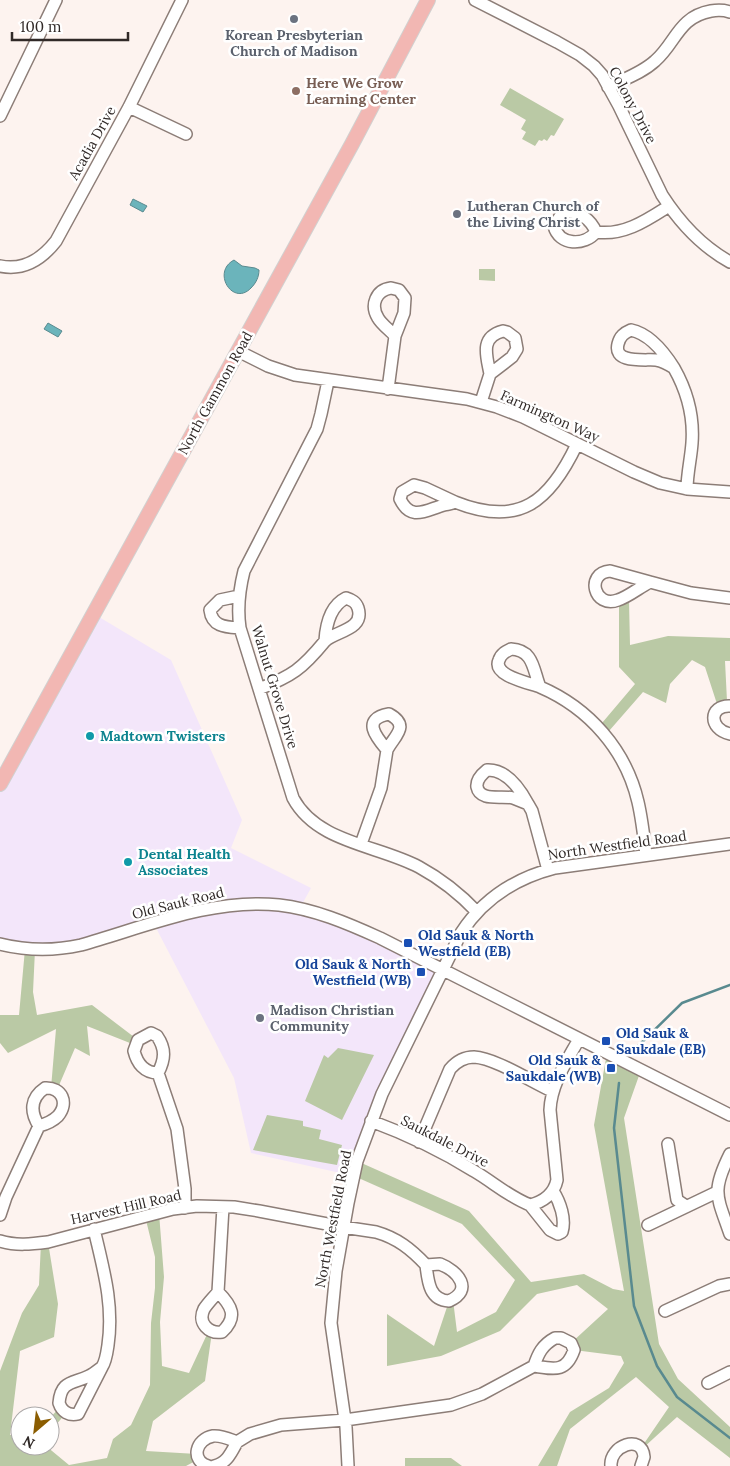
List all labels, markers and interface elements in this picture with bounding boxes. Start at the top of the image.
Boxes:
scale bar [12,10,129,42]
marker: Korean Presbyterian Church of Madison [288,13,300,25]
text: 100 m [20,17,61,36]
place label: Korean Presbyterian Church of Madison [225,26,363,60]
street label: Colony Drive [605,63,661,147]
place label: Here We Grow Learning Center [306,74,416,108]
marker: Here We Grow Learning Center [290,85,302,97]
street label: Acadia Drive [64,103,120,184]
place label: Lutheran Church of the Living Christ [467,197,600,231]
marker: Lutheran Church of the Living Christ [451,208,463,220]
street label: North Gammon Road [174,328,256,458]
street label: Farmington Way [498,386,603,446]
street label: Walnut Grove Drive [248,623,302,751]
place label: Madtown Twisters [100,727,225,745]
marker: Madtown Twisters [84,730,96,742]
street label: North Westfield Road [546,826,688,864]
place label: Dental Health Associates [138,845,231,879]
marker: Dental Health Associates [122,856,134,868]
street label: Old Sauk Road [130,883,226,923]
place label: Old Sauk & North Westfield (EB) [418,926,534,960]
marker: Old Sauk & North Westfield (EB) [402,937,414,949]
place label: Old Sauk & North Westfield (WB) [295,955,411,989]
marker: Old Sauk & North Westfield (WB) [415,966,427,978]
place label: Madison Christian Community [270,1001,394,1035]
marker: Madison Christian Community [254,1012,266,1024]
place label: Old Sauk & Saukdale (EB) [616,1024,706,1058]
marker: Old Sauk & Saukdale (EB) [600,1035,612,1047]
place label: Old Sauk & Saukdale (WB) [506,1051,602,1085]
marker: Old Sauk & Saukdale (WB) [605,1062,617,1074]
street label: Saukdale Drive [398,1111,492,1171]
street label: North Westfield Road [311,1149,355,1289]
street label: Harvest Hill Road [69,1186,183,1228]
north arrow [10,1406,60,1456]
text: N [20,1432,38,1453]

